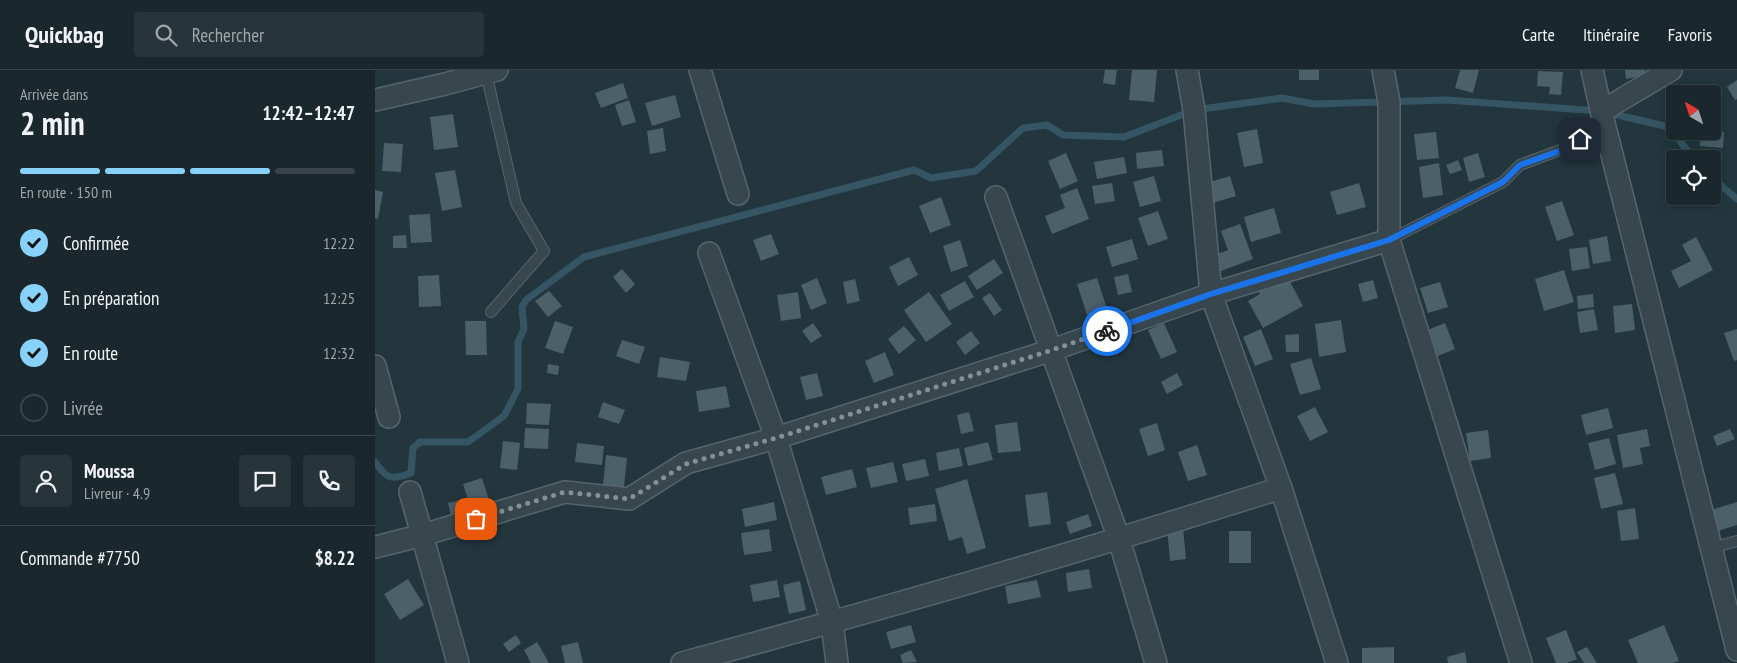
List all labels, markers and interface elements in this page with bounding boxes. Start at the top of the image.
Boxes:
search box [134,12,484,57]
text: Quickbag [25,19,104,50]
icon: search [152,21,180,49]
text: Rechercher [192,23,264,47]
text: Carte [1522,23,1555,46]
text: Itinéraire [1583,23,1640,46]
text: Favoris [1668,23,1712,46]
text: Arrivée dans [20,84,88,104]
north arrow [1666,85,1721,140]
map controls [1666,85,1721,205]
text: 12:42–12:47 [262,101,355,125]
text: 2 min [20,102,85,144]
pin [1559,118,1601,160]
icon: home [1566,125,1594,153]
button: locate [1666,150,1721,205]
text: En route · 150 m [20,182,112,202]
icon: check [20,229,48,257]
text: Confirmée [63,231,129,255]
text: 12:22 [323,233,355,253]
icon: check [20,284,48,312]
text: En préparation [63,286,159,310]
text: 12:25 [323,288,355,308]
courier [1082,306,1132,356]
icon: bike [1093,317,1121,345]
icon: check [20,339,48,367]
text: En route [63,341,118,365]
text: 12:32 [323,343,355,363]
text: Livrée [63,396,103,420]
button: person [20,455,72,507]
button: chat [239,455,291,507]
button: phone [303,455,355,507]
text: Moussa [84,459,135,483]
text: Livreur · 4.9 [84,483,150,503]
pin [455,498,497,540]
icon: bag [462,505,490,533]
text: Commande #7750 [20,546,140,570]
text: $8.22 [315,546,355,570]

